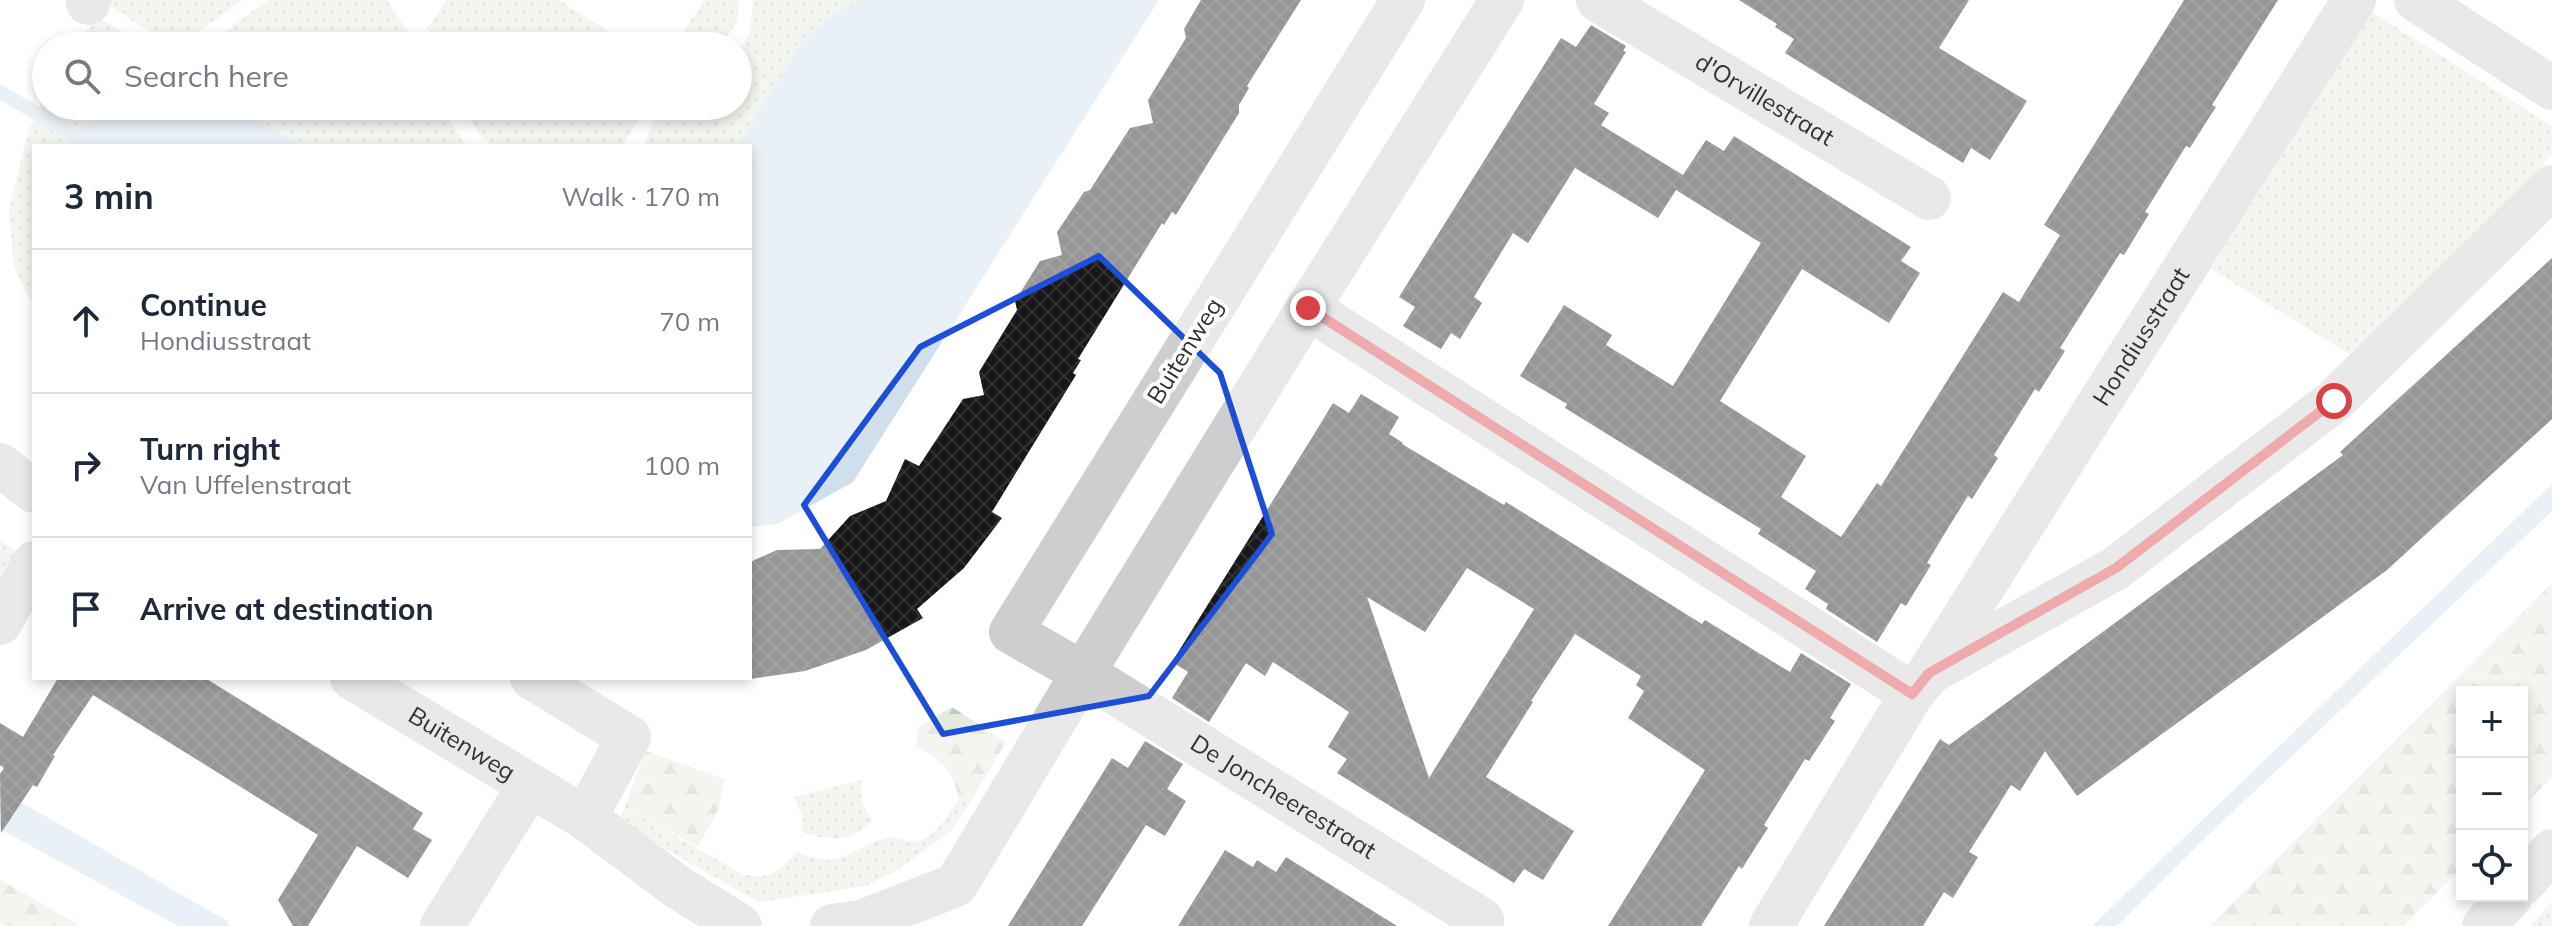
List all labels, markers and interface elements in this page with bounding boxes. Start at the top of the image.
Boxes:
search box [32,32,752,120]
street label: d'Orvillestraat [1690,46,1840,152]
icon: search [60,54,104,98]
text: Search here [124,57,289,95]
text: 3 min [64,175,154,218]
text: Walk · 170 m [561,180,720,213]
street label: Hondiusstraat [2086,261,2195,411]
text: Continue [140,286,267,324]
route end [1290,290,1326,326]
street label: Buitenweg [1140,292,1229,409]
icon: ahead [64,299,108,343]
text: 70 m [659,305,720,338]
text: Hondiusstraat [140,324,311,357]
route start [2316,383,2352,419]
text: Turn right [140,430,280,468]
icon: right [64,443,108,487]
text: 100 m [644,449,720,482]
text: Van Uffelenstraat [140,468,351,501]
icon: arrive [64,587,108,631]
text: Arrive at destination [140,590,434,628]
map controls [2456,686,2528,902]
button: + [2456,686,2528,758]
street label: Buitenweg [403,699,521,787]
street label: De Joncheerestraat [1185,727,1382,865]
button: − [2456,758,2528,830]
button: locate [2456,830,2528,902]

